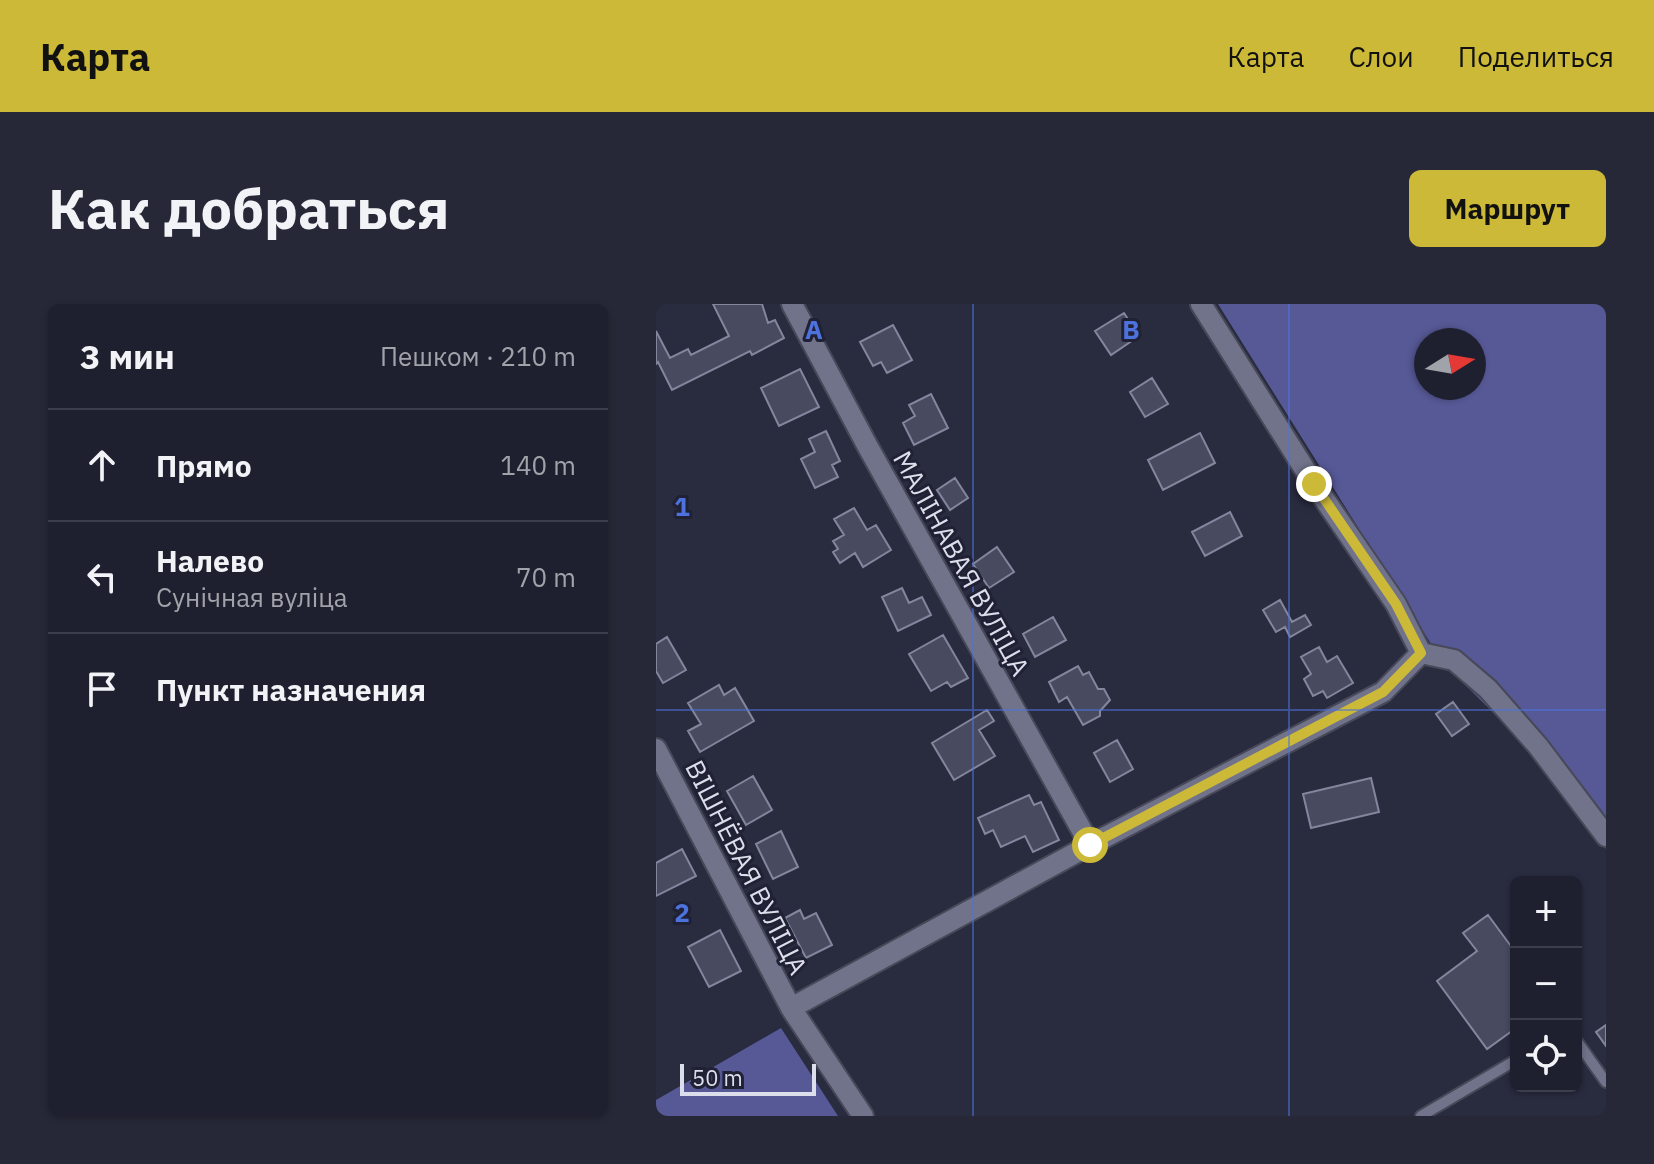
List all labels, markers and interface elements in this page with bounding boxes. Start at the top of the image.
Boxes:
text: Карта [40,32,150,81]
text: Карта [1227,38,1304,75]
text: Слои [1348,38,1414,75]
text: Поделиться [1458,38,1614,75]
button: Маршрут [1409,170,1606,247]
text: Как добраться [48,172,449,244]
text: A [805,312,823,346]
text: B [1122,312,1140,346]
north arrow [1414,328,1486,400]
text: 3 мин [80,334,175,378]
text: Пешком · 210 m [380,339,576,373]
icon: ahead [80,443,124,487]
street label: МАЛІНАВАЯ ВУЛІЦА [886,445,1038,682]
text: Прямо [156,446,252,485]
text: 140 m [500,448,576,482]
route end [1296,466,1332,502]
text: 1 [674,489,690,523]
text: Налево [156,541,264,580]
icon: left [80,555,124,599]
text: 70 m [516,560,576,594]
text: Сунічная вуліца [156,580,348,614]
icon: arrive [80,667,124,711]
text: Пункт назначения [156,670,426,709]
street label: ВІШНЁВАЯ ВУЛІЦА [678,754,816,980]
route start [1072,827,1108,863]
map controls [1510,876,1582,1092]
button: + [1510,876,1582,948]
text: 2 [674,895,690,929]
button: − [1510,948,1582,1020]
button: locate [1510,1020,1582,1092]
scale bar [680,1060,816,1096]
text: 50 m [692,1063,743,1092]

